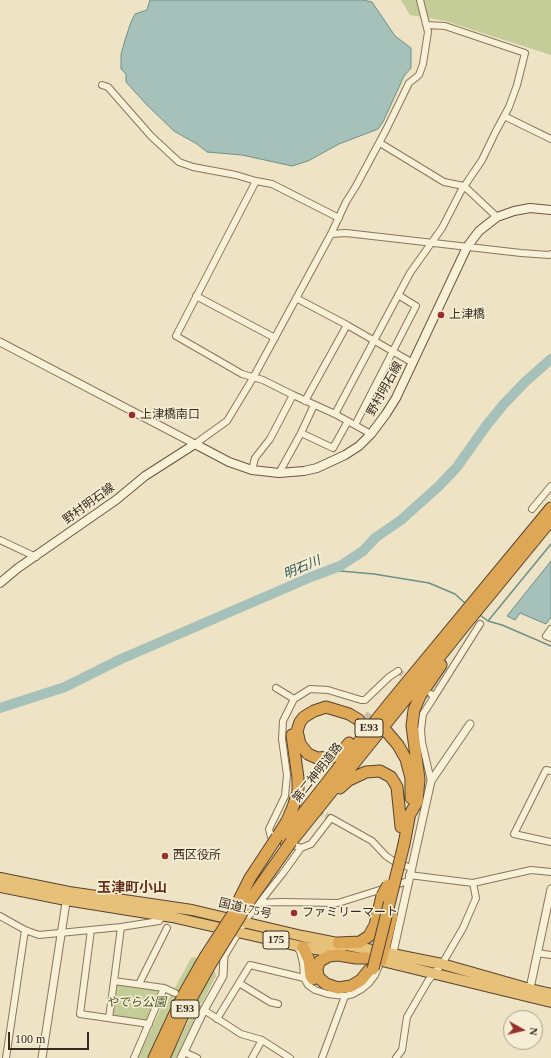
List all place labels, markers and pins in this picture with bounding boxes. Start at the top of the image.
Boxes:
place label: 上津橋 [449,308,485,322]
marker: 上津橋 [436,310,446,320]
place label: 上津橋南口 [140,408,200,422]
marker: 上津橋南口 [127,410,137,420]
place label: 西区役所 [173,849,221,863]
marker: 西区役所 [160,851,170,861]
place label: ファミリーマート [302,906,398,920]
marker: ファミリーマート [289,908,299,918]

